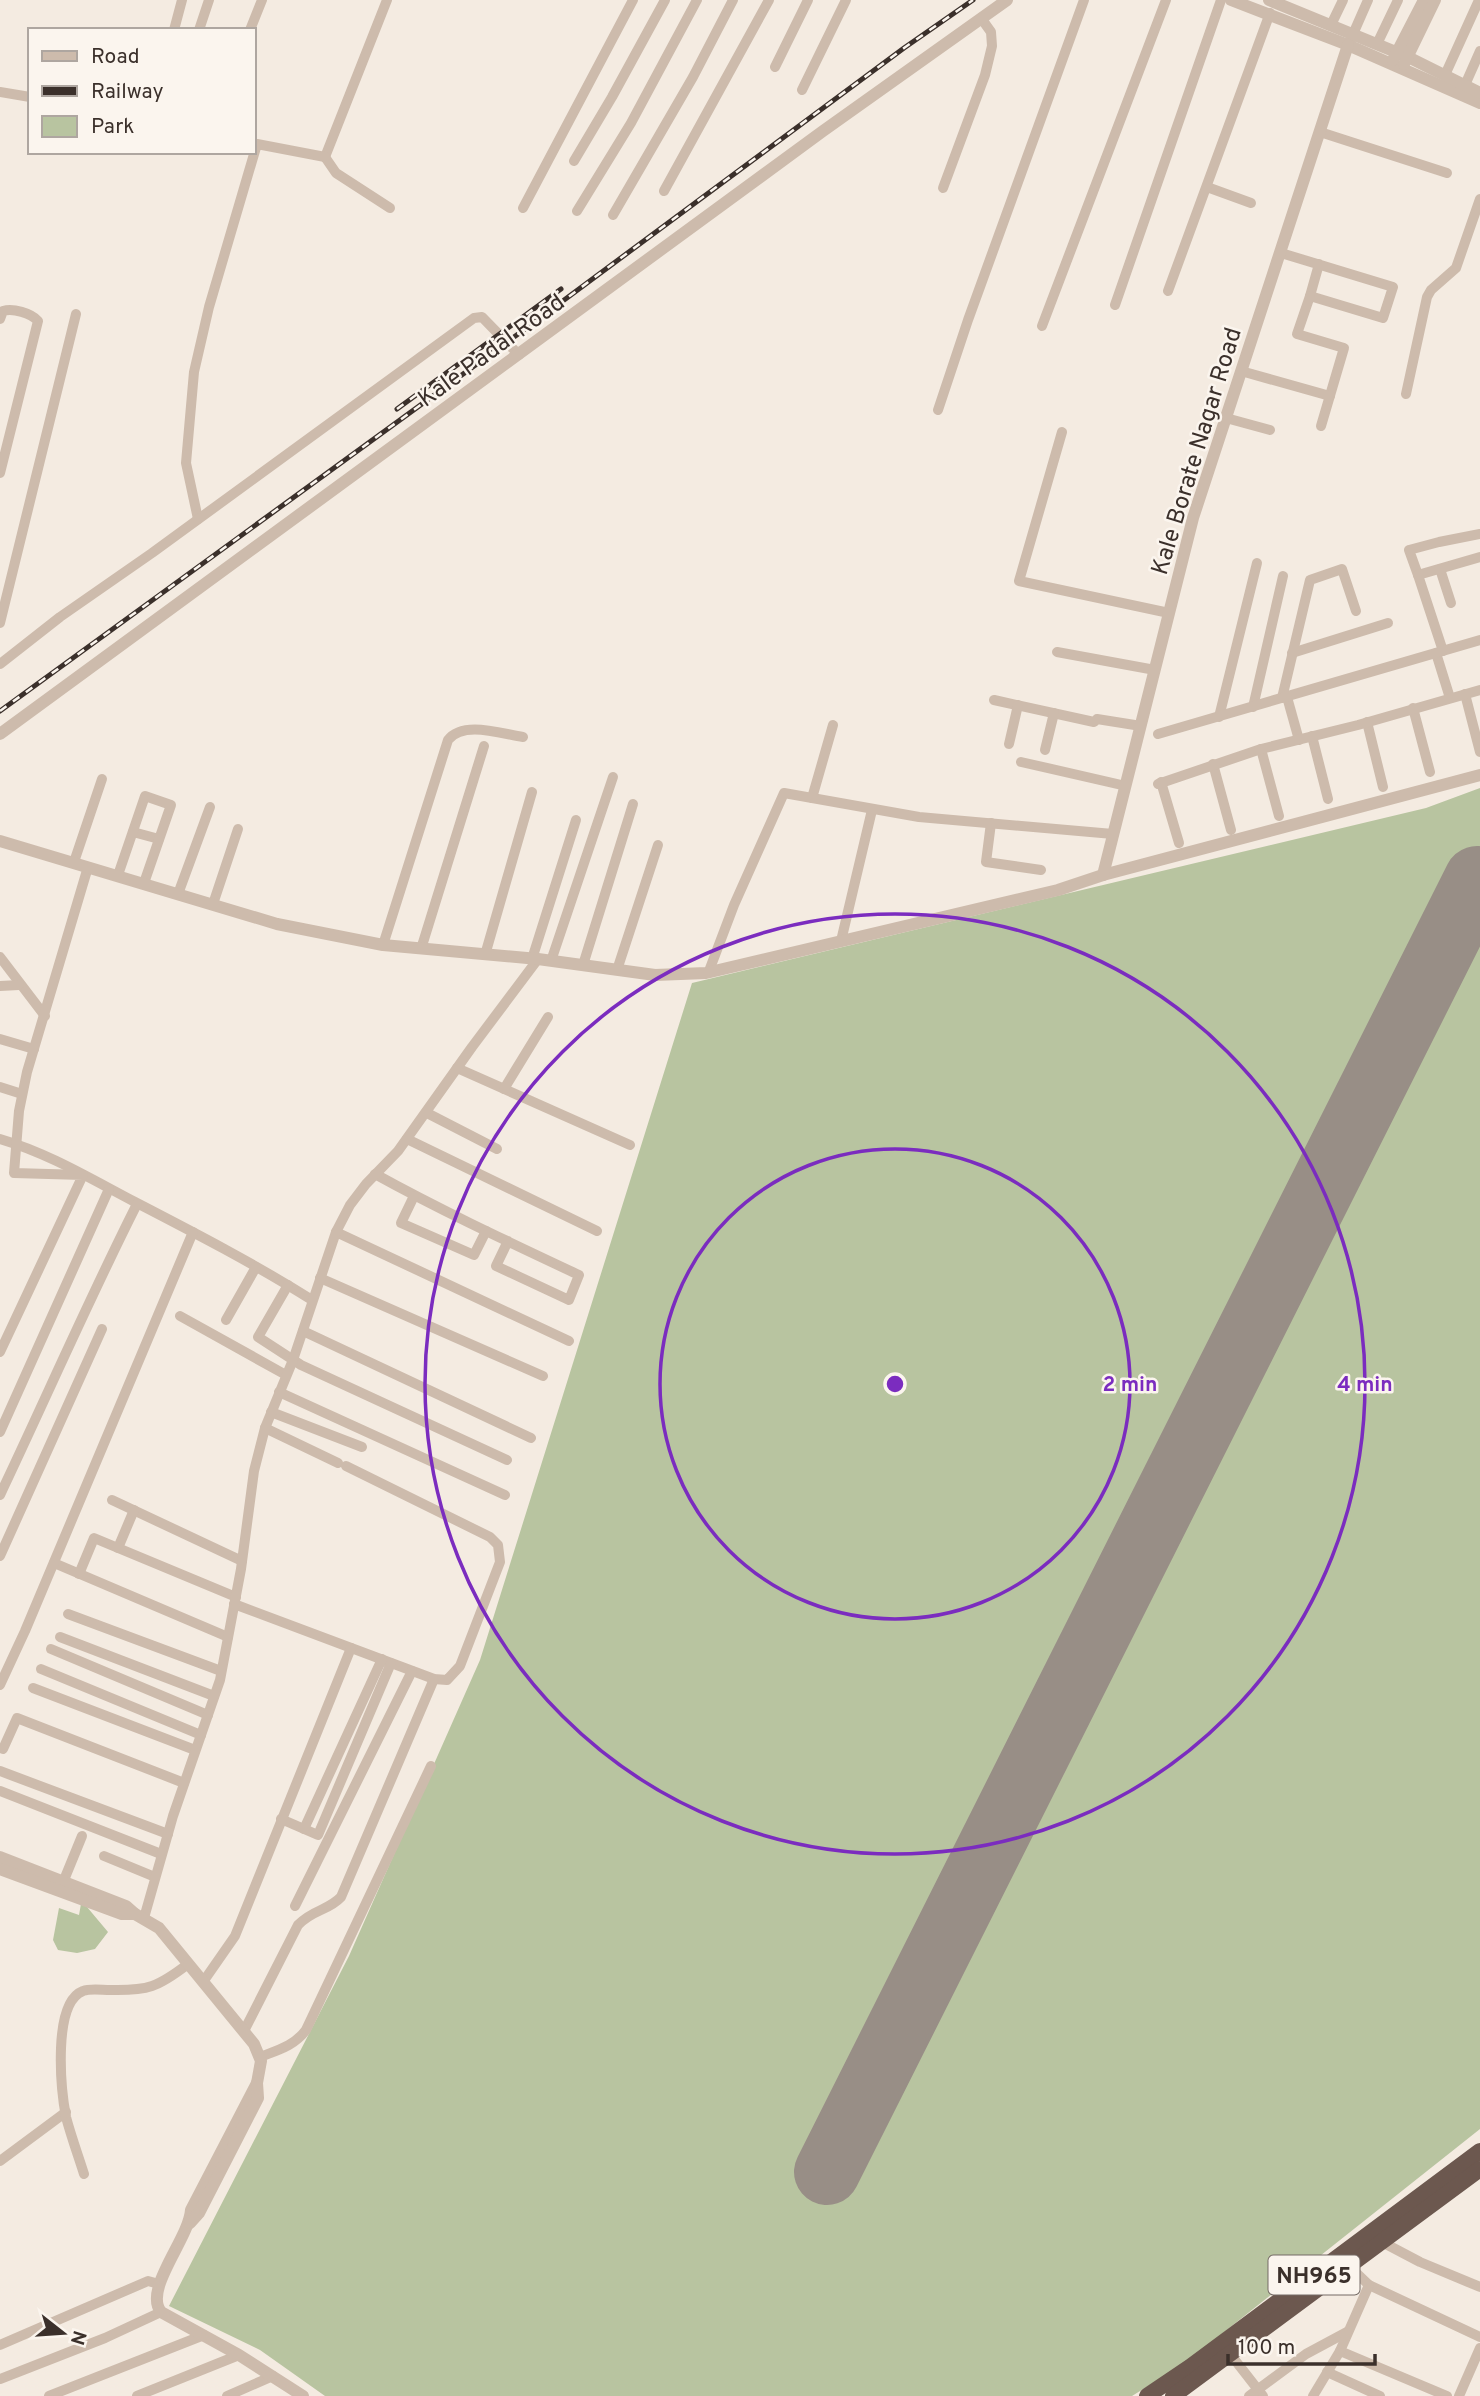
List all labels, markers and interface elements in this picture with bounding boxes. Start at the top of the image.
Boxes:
legend [28,28,256,154]
text: Road [91,44,140,71]
text: Railway [91,79,164,106]
text: Park [91,114,134,141]
street label: Kale Padal Road [413,288,571,415]
street label: Kale Borate Nagar Road [1146,324,1250,579]
centre of rings [883,1372,907,1396]
text: 2 min [1103,1372,1157,1399]
text: 4 min [1337,1372,1393,1399]
road number: NH965 [1268,2256,1360,2294]
north arrow [28,2298,98,2368]
scale bar [1228,2322,1375,2366]
text: N [64,2327,91,2347]
text: 100 m [1238,2335,1295,2362]

